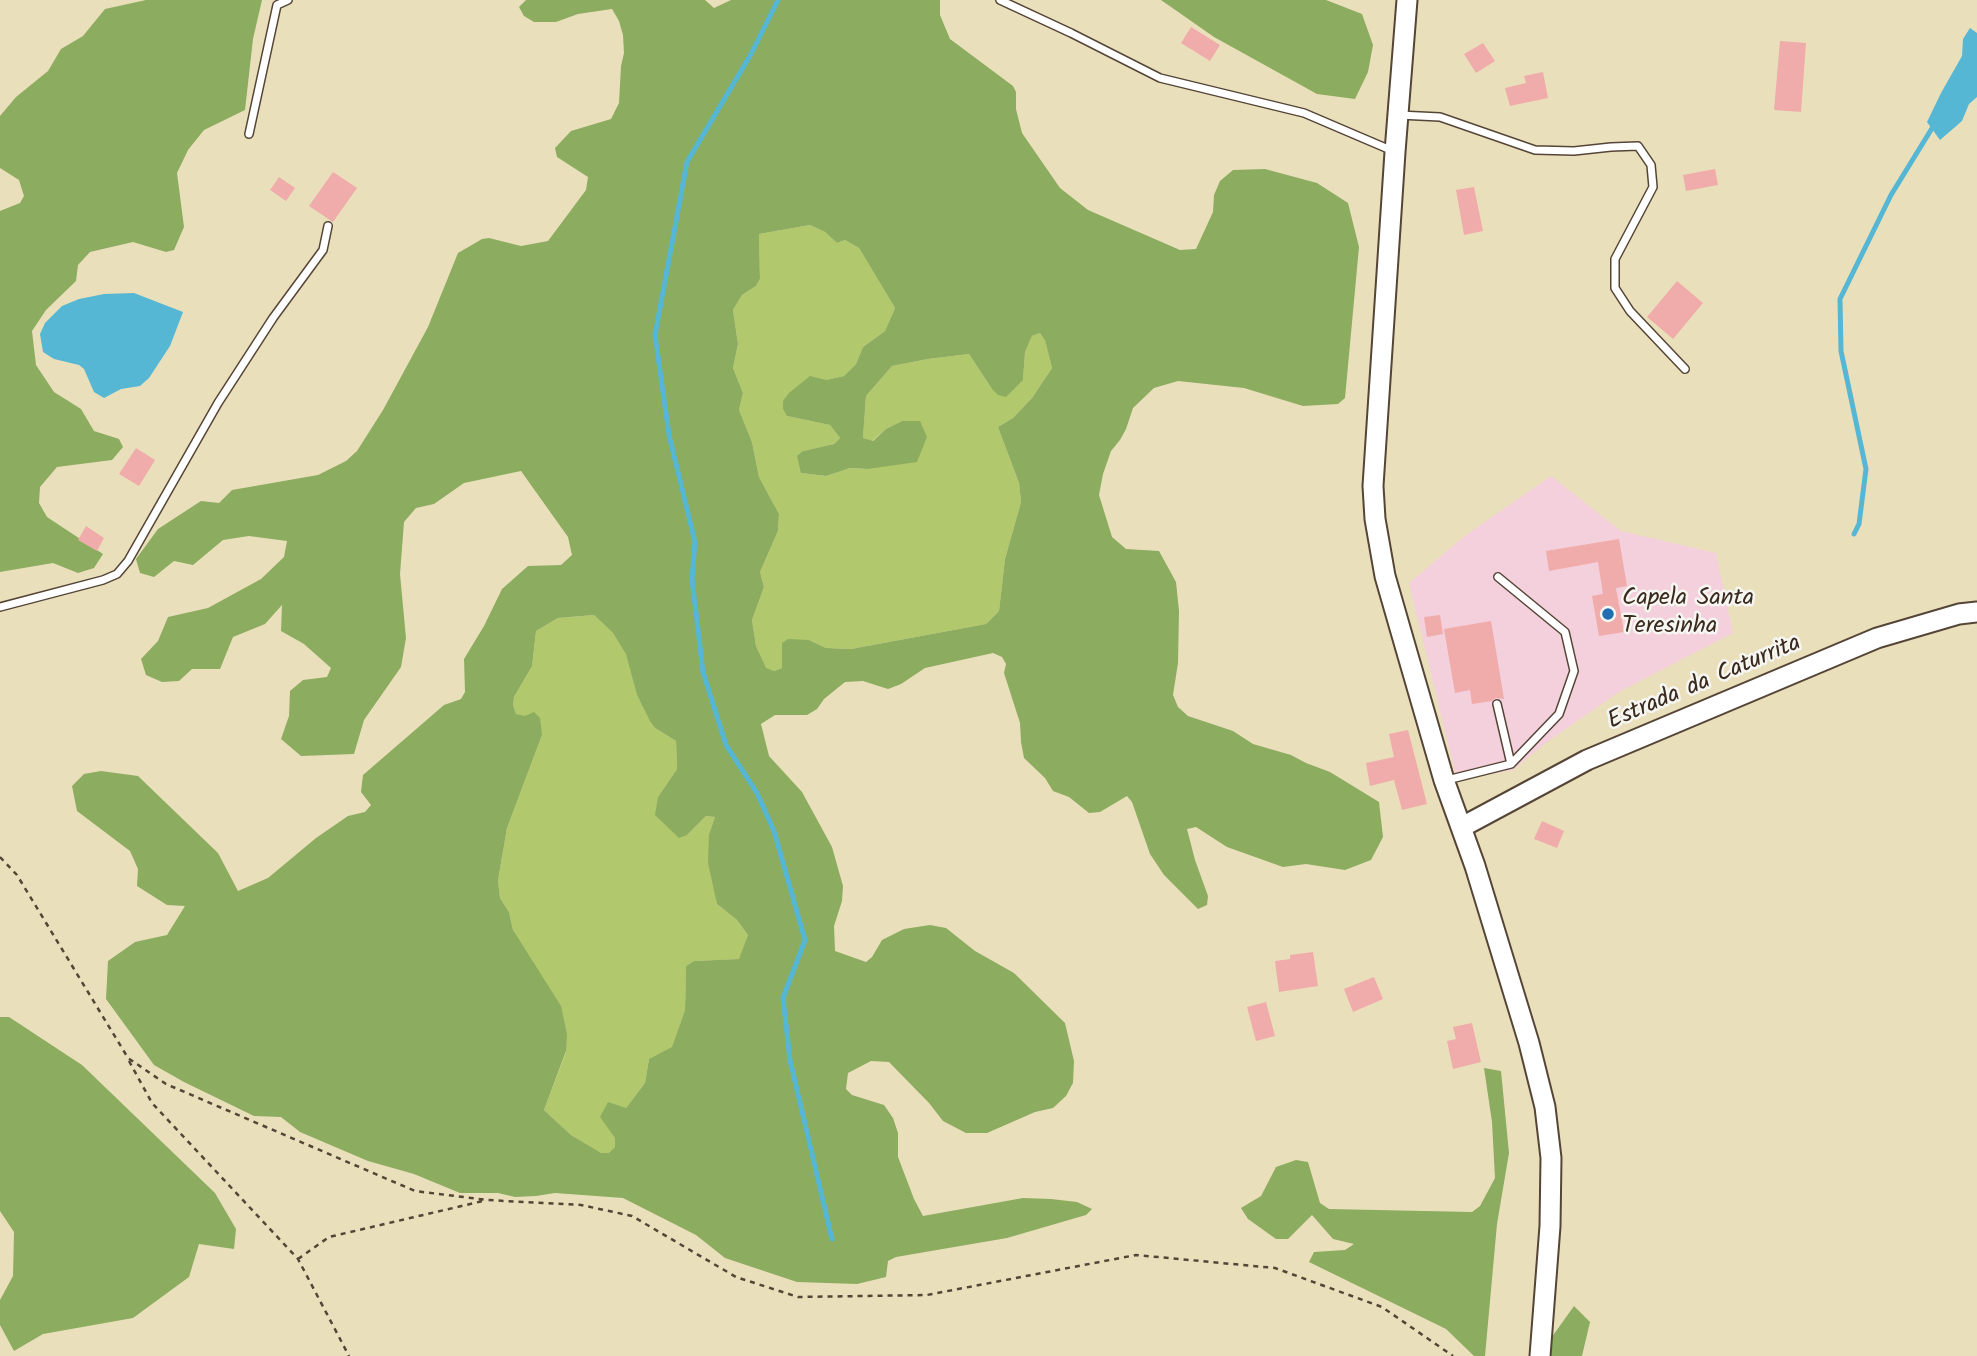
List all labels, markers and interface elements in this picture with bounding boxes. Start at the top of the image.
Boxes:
place label: Capela Santa Teresinha [1622,586,1754,642]
marker: Capela Santa Teresinha [1600,606,1616,622]
street label: Estrada da Caturrita [1604,630,1806,738]

